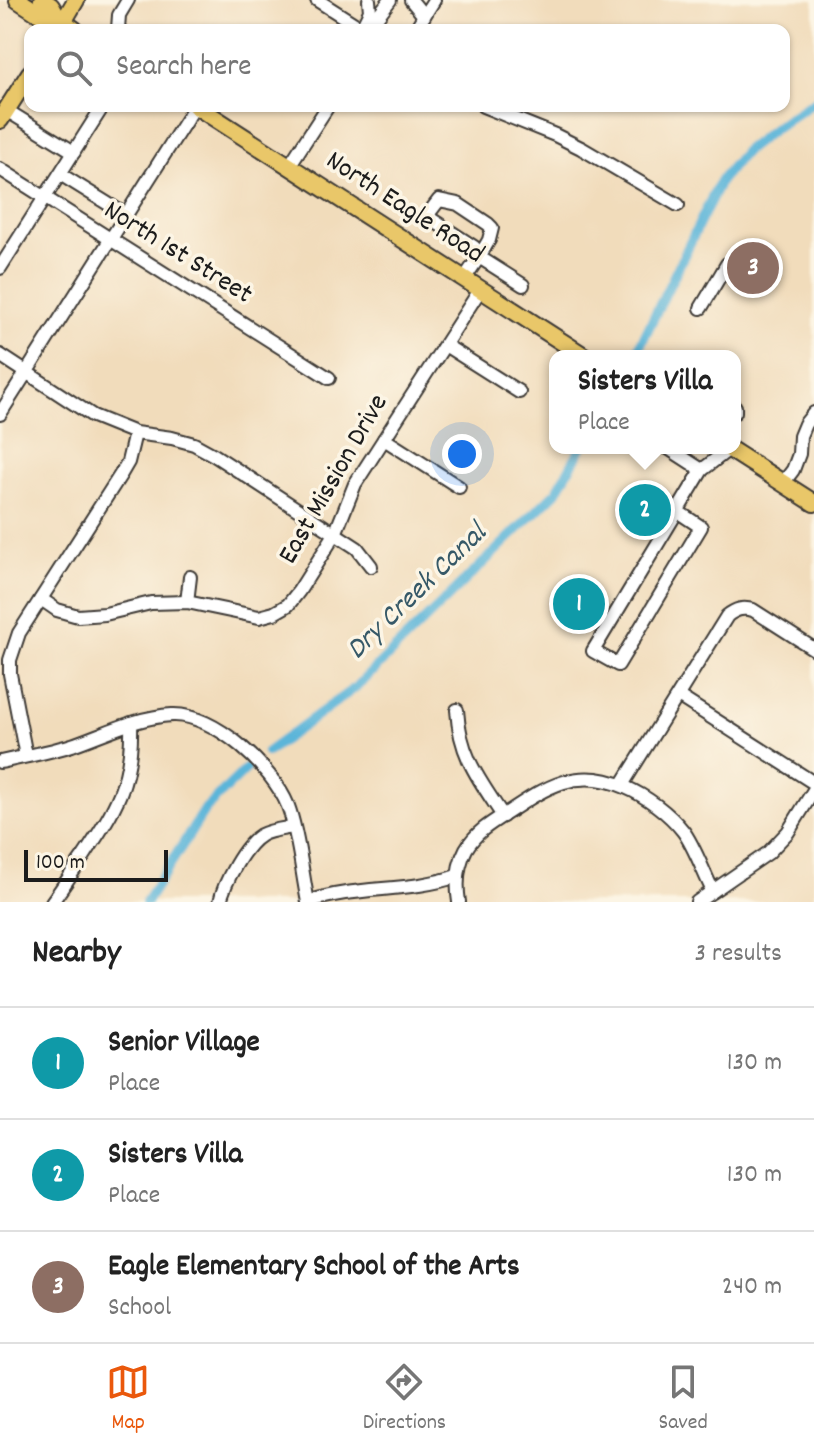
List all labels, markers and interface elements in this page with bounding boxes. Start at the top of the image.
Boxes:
search box [24,24,790,112]
icon: search [52,46,96,90]
text: Search here [116,47,252,90]
street label: North Eagle Road [317,143,491,275]
street label: North 1st Street [95,192,259,316]
pin: 3 [727,238,779,298]
popup [549,350,741,454]
text: Sisters Villa [578,362,712,405]
street label: East Mission Drive [270,388,400,572]
text: Place [578,405,630,442]
your location [442,434,482,474]
pin: 2 [619,480,671,540]
water label: Dry Creek Canal [338,513,500,671]
pin: 1 [553,574,605,634]
scale bar [24,846,168,882]
text: 100 m [36,848,85,879]
text: Nearby [32,930,121,979]
text: 3 results [695,936,782,973]
text: Senior Village [108,1023,260,1066]
text: 1 [55,1045,61,1082]
text: 130 m [727,1045,782,1082]
text: Place [108,1066,160,1103]
text: Sisters Villa [108,1135,243,1178]
text: 2 [52,1157,64,1194]
text: 130 m [727,1157,782,1194]
text: Place [108,1178,160,1215]
text: Eagle Elementary School of the Arts [108,1247,520,1290]
text: 3 [52,1269,64,1306]
text: 240 m [722,1269,782,1306]
text: School [108,1290,171,1327]
tab: Map [106,1360,150,1439]
tab: Directions [363,1360,446,1439]
tab: Saved [659,1360,708,1439]

